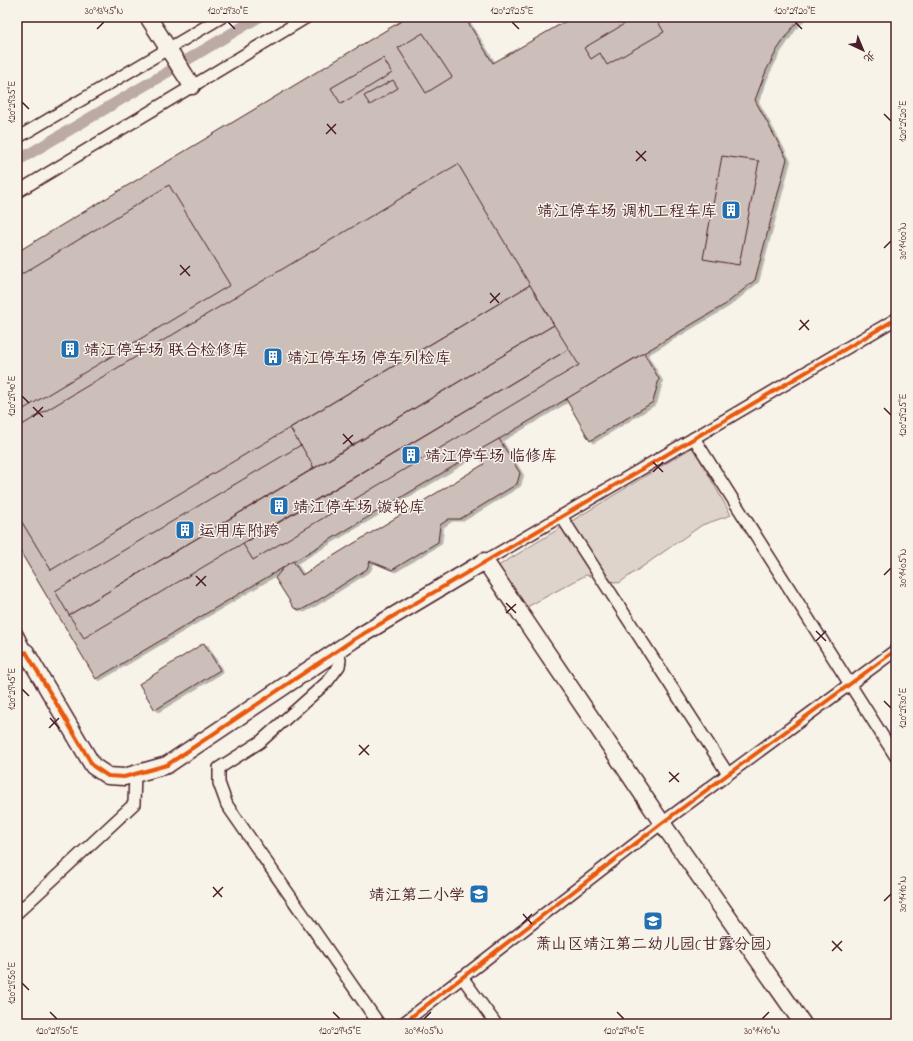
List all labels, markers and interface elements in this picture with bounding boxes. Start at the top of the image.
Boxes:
text: 30°13'45"N [85,4,123,19]
text: 120°29'30"E [207,4,249,19]
text: 120°29'25"E [490,4,534,19]
text: 120°29'20"E [774,4,816,19]
north arrow [843,30,883,70]
text: 北 [860,47,879,66]
text: 120°29'35"E [5,81,20,123]
text: 120°29'20"E [896,100,911,142]
building icon: 靖江停车场 调机工程车库 [720,199,742,221]
place label: 靖江停车场 调机工程车库 [537,200,717,224]
text: 30°14'00"N [896,222,911,260]
building icon: 靖江停车场 联合检修库 [59,338,81,360]
place label: 靖江停车场 联合检修库 [84,339,248,363]
building icon: 靖江停车场 停车列检库 [262,346,284,368]
place label: 靖江停车场 停车列检库 [287,347,451,371]
text: 120°29'40"E [5,375,20,417]
text: 120°29'25"E [896,393,911,437]
building icon: 靖江停车场 临修库 [400,444,422,466]
place label: 靖江停车场 临修库 [425,445,557,469]
building icon: 靖江停车场 镟轮库 [268,495,290,517]
place label: 靖江停车场 镟轮库 [293,496,425,520]
building icon: 运用库附跨 [174,519,196,541]
place label: 运用库附跨 [199,520,279,544]
text: 30°14'05"N [896,548,911,587]
text: 120°29'45"E [5,668,20,710]
text: 120°29'30"E [896,687,911,729]
text: 30°14'10"N [896,876,911,912]
school or university icon: 靖江第二小学 [468,883,490,905]
place label: 靖江第二小学 [369,884,465,908]
school or university icon: 萧山区靖江第二幼儿园(甘露分园) [642,910,664,932]
place label: 萧山区靖江第二幼儿园(甘露分园) [535,933,771,957]
text: 120°29'50"E [5,962,20,1004]
text: 120°29'50"E [36,1024,78,1039]
text: 120°29'45"E [319,1024,361,1039]
text: 30°14'05"N [405,1024,444,1039]
text: 120°29'40"E [603,1024,645,1039]
text: 30°14'10"N [744,1024,780,1039]

